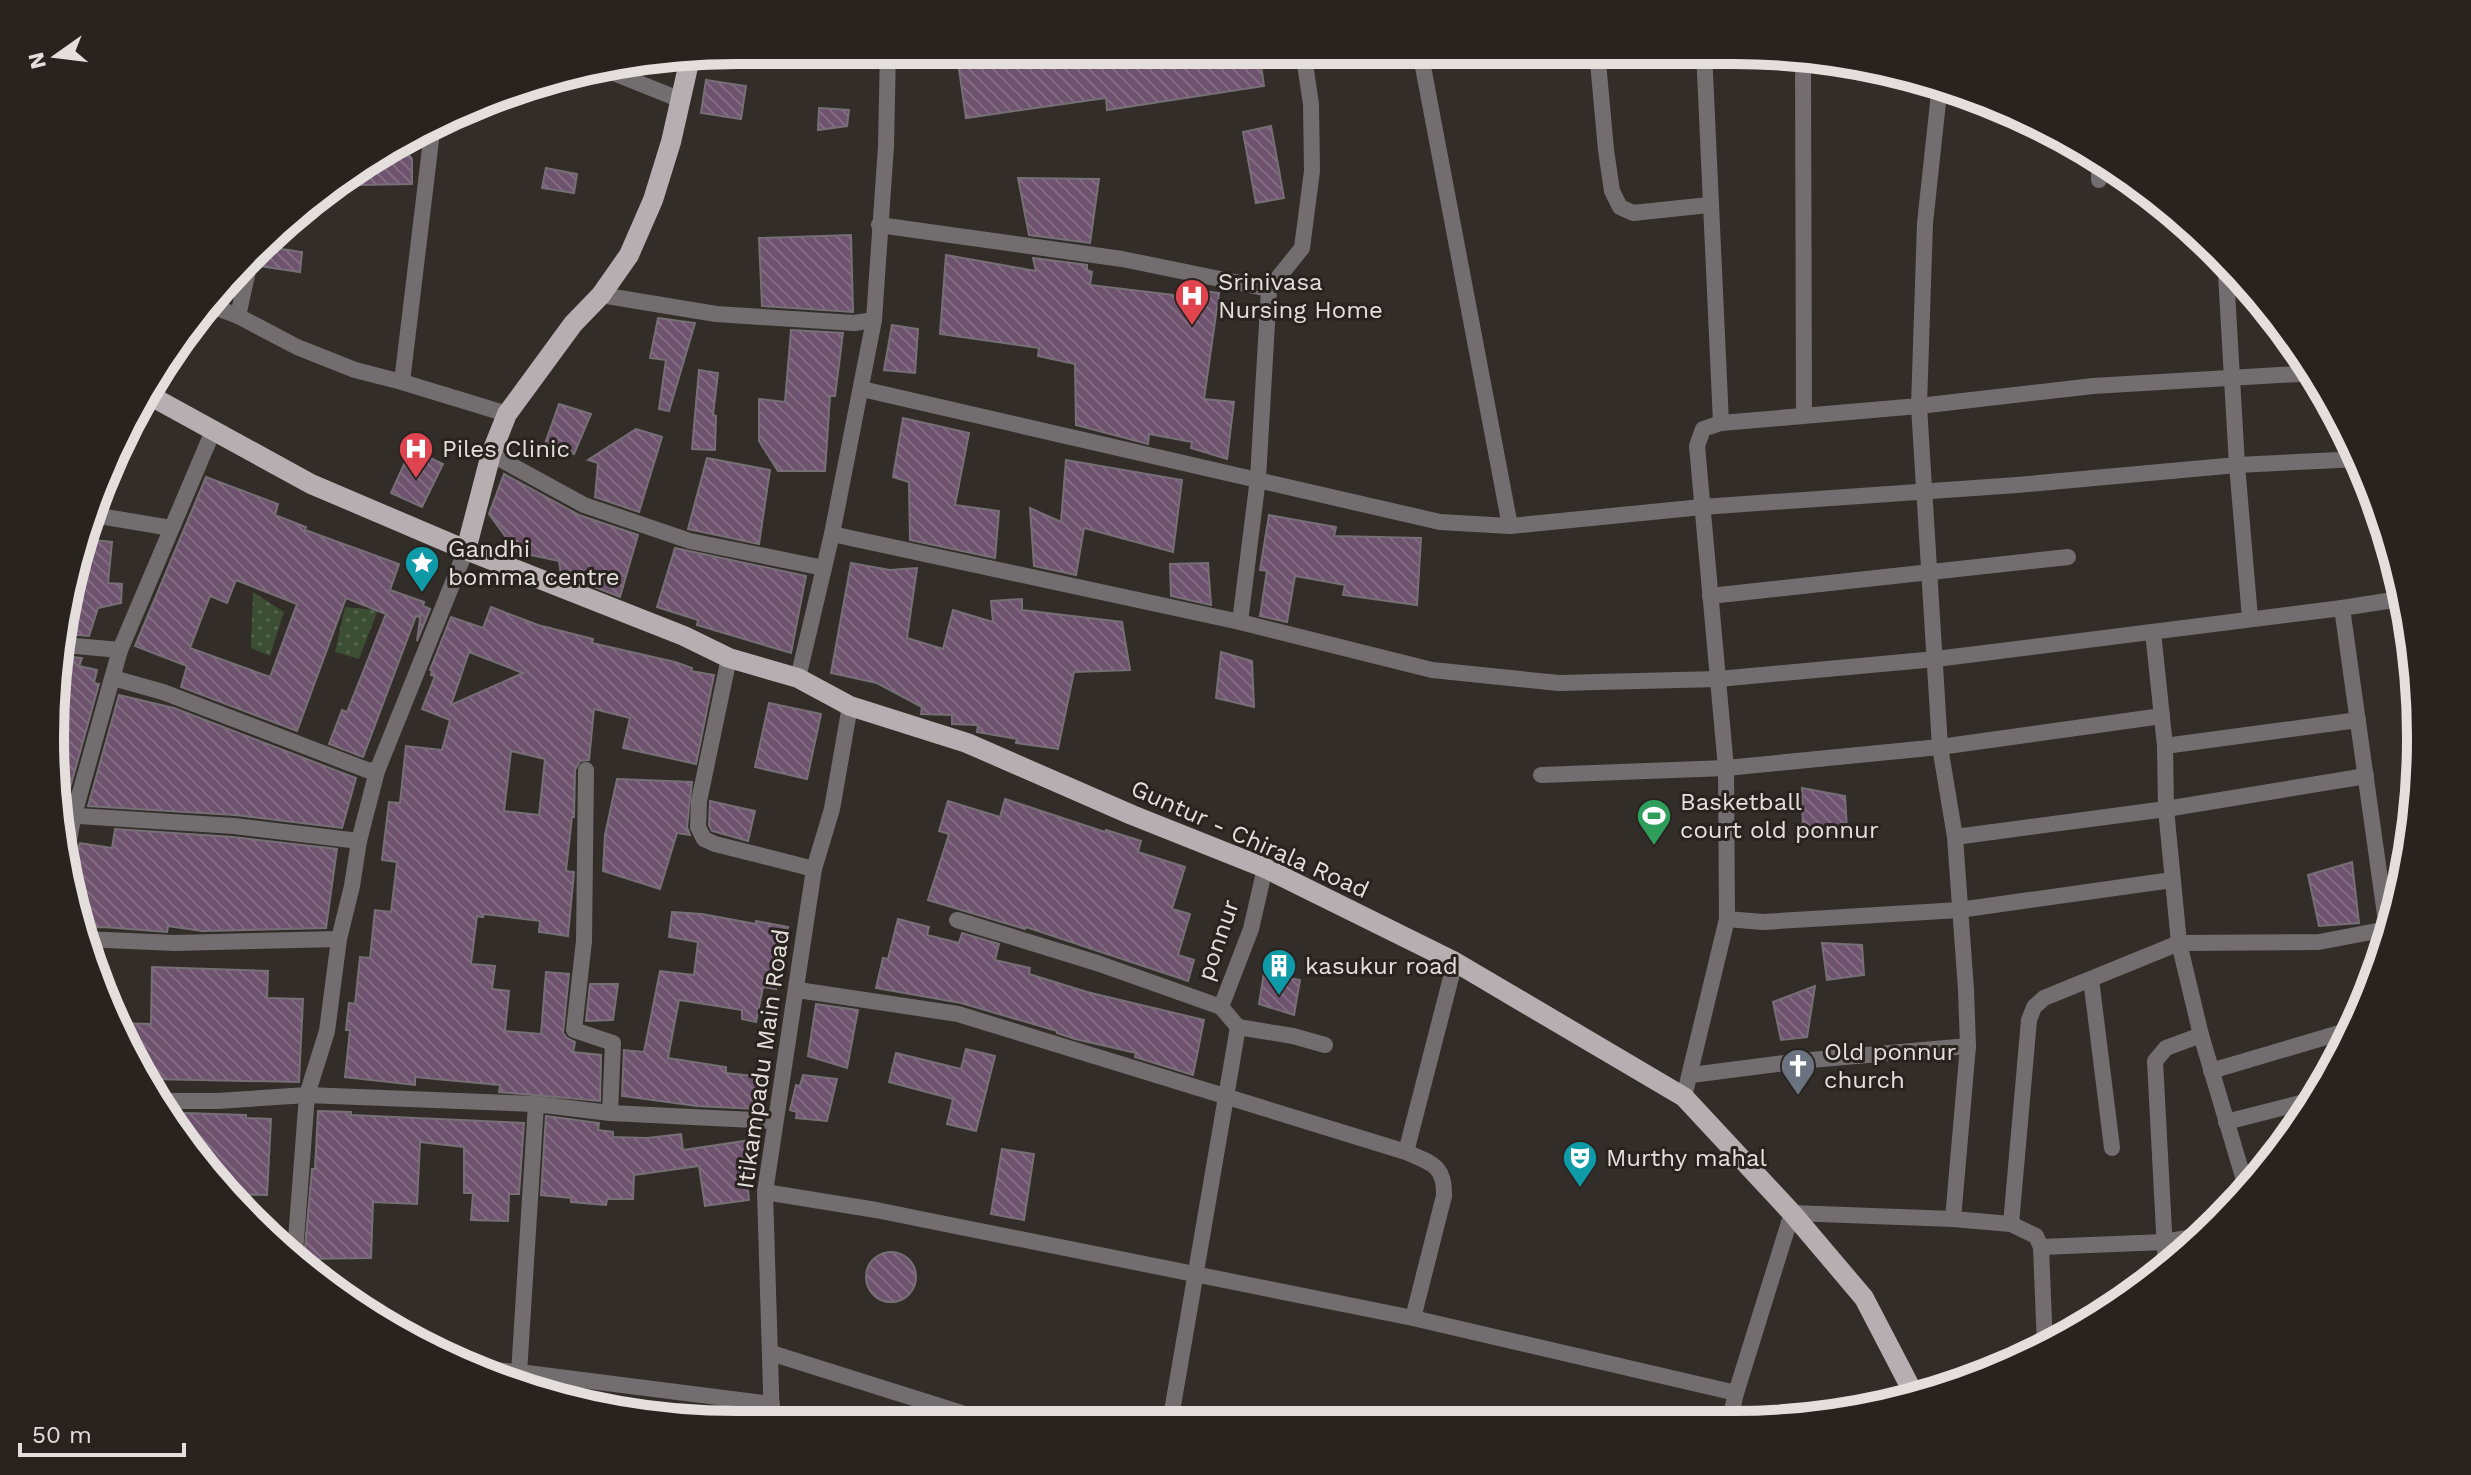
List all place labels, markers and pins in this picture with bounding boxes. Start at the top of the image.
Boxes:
place label: Srinivasa Nursing Home [1218,268,1383,324]
hospital icon: Srinivasa Nursing Home [1173,277,1211,327]
hospital icon: Piles Clinic [397,430,435,480]
place label: Piles Clinic [442,435,570,463]
place label: Gandhi bomma centre [448,535,620,591]
place icon: Gandhi bomma centre [403,544,441,594]
place label: Basketball court old ponnur [1680,788,1879,844]
sports icon: Basketball court old ponnur [1635,797,1673,847]
building icon: kasukur road [1260,947,1298,997]
place label: kasukur road [1305,952,1458,980]
place label: Old ponnur church [1824,1038,1956,1094]
church icon: Old ponnur church [1779,1047,1817,1097]
theatre icon: Murthy mahal [1561,1139,1599,1189]
place label: Murthy mahal [1606,1144,1768,1172]

